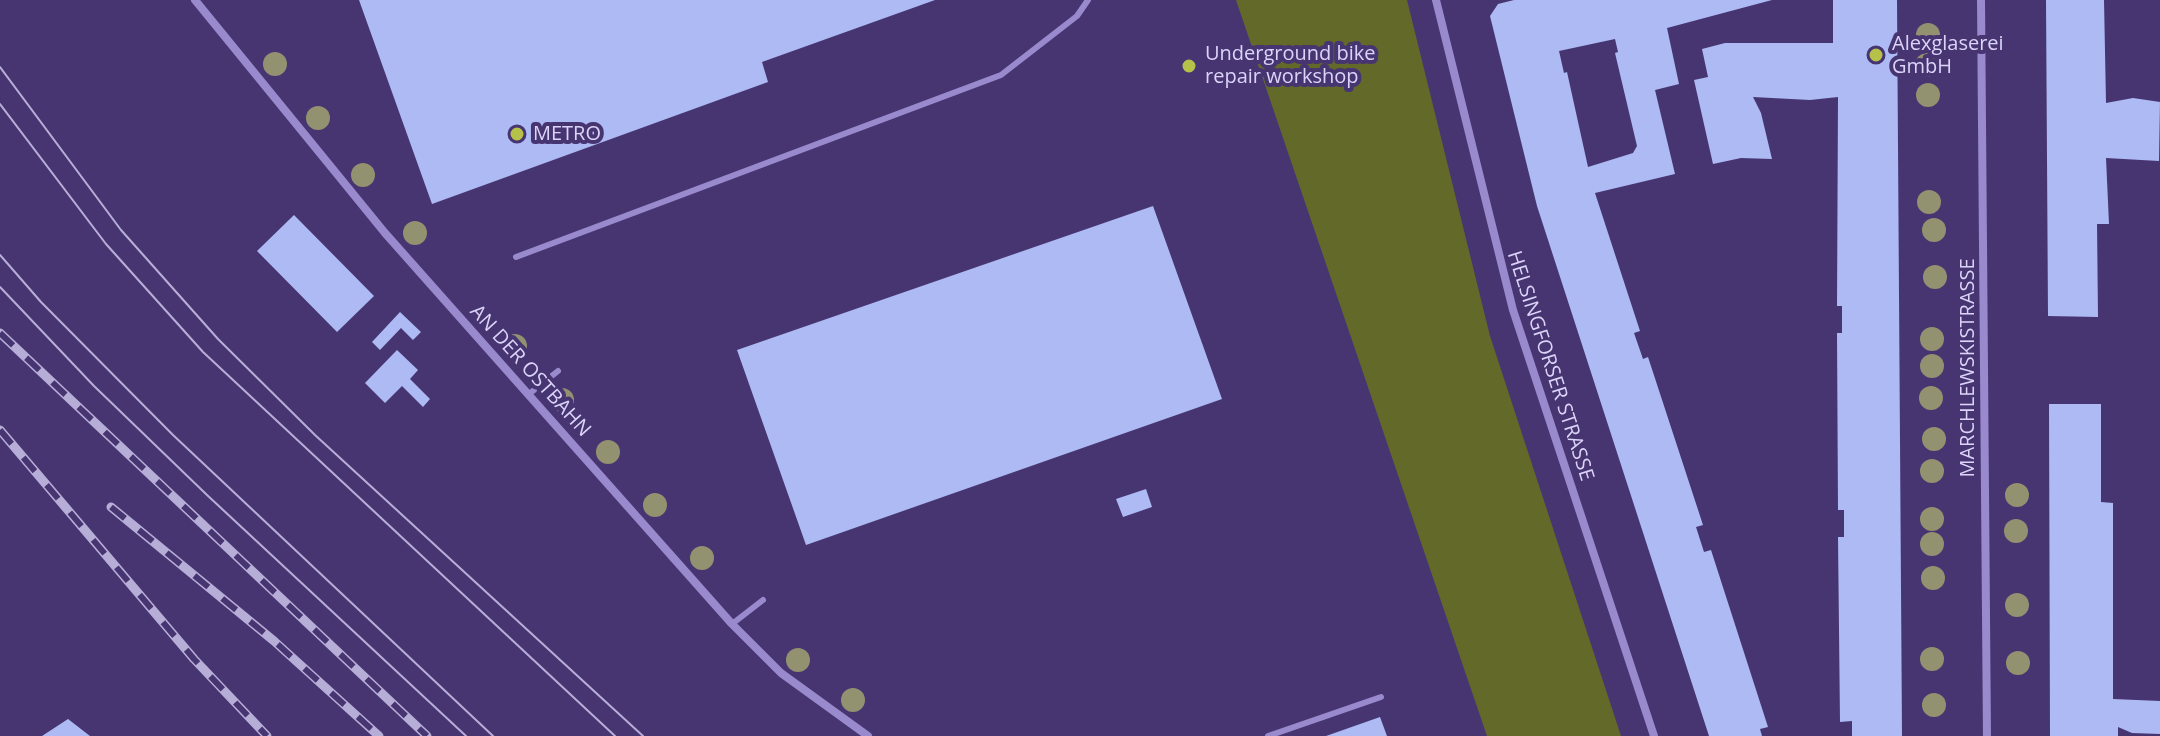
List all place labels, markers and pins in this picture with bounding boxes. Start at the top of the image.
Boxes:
place label: Alexglaserei GmbH [1892,32,2004,79]
place label: Underground bike repair workshop [1205,42,1376,89]
marker: Alexglaserei GmbH [1867,46,1885,64]
marker: Underground bike repair workshop [1180,57,1198,75]
place label: METRO [533,122,601,146]
marker: METRO [508,125,526,143]

